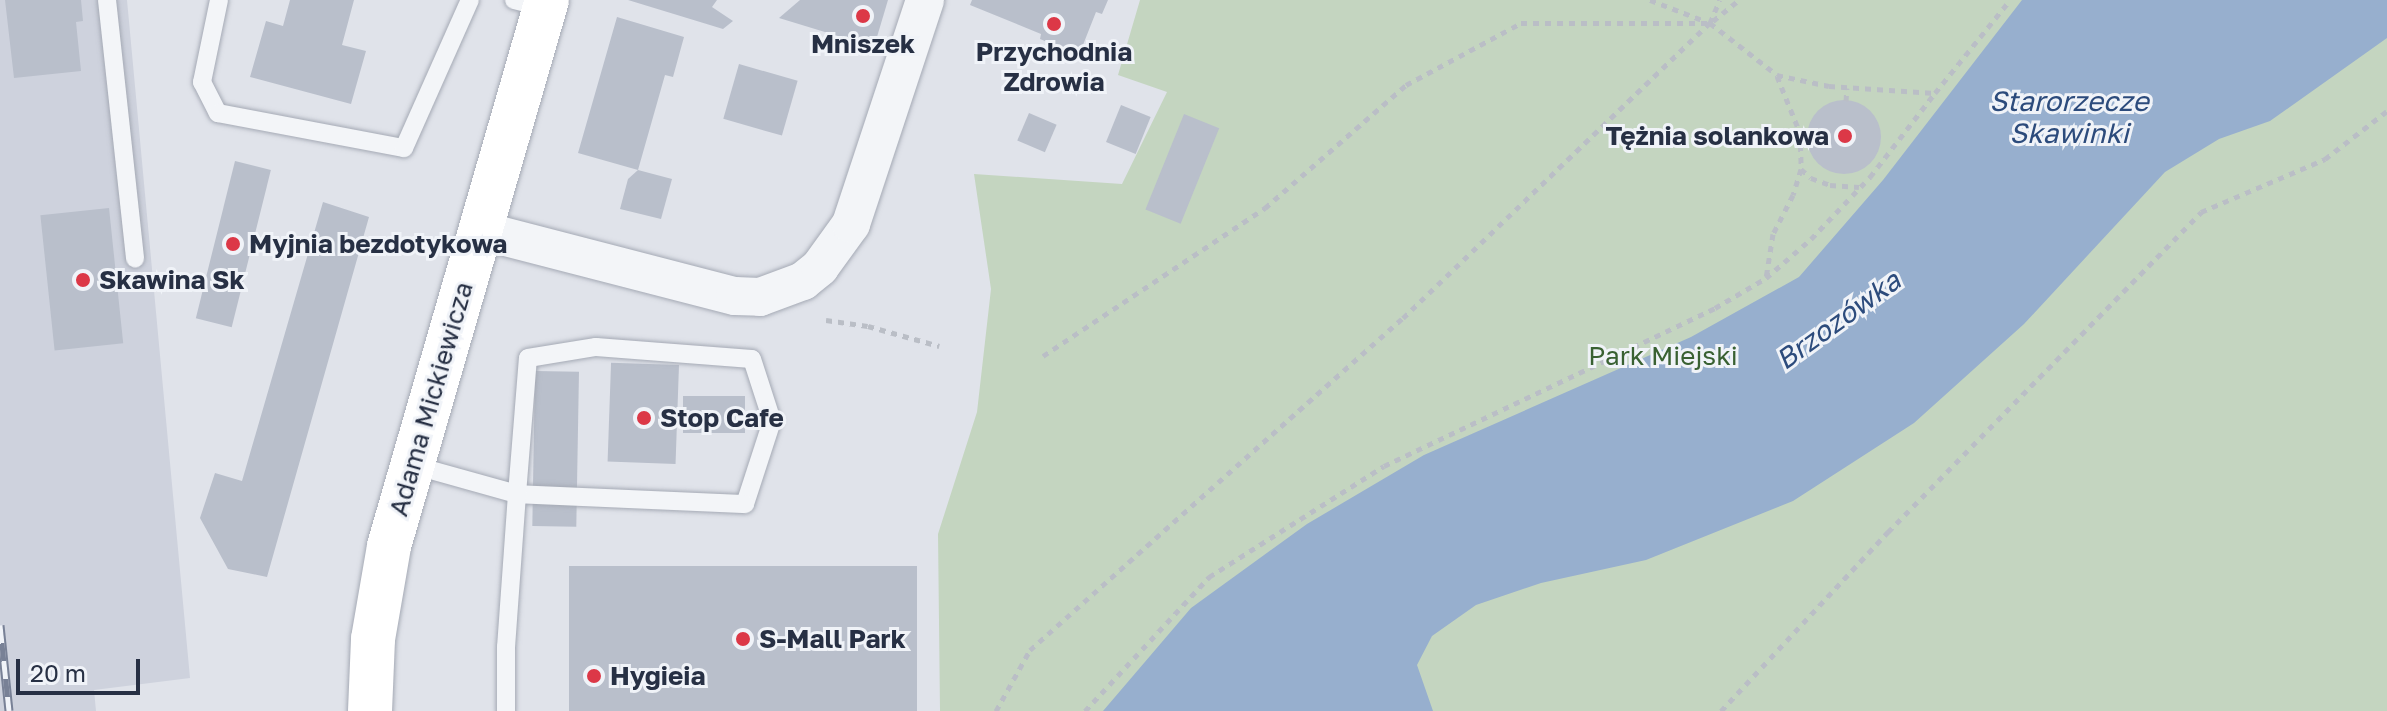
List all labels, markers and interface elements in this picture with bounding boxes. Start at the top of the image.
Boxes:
marker: Mniszek [854,7,872,25]
marker: Przychodnia Zdrowia [1045,15,1063,33]
place label: Mniszek [811,28,915,60]
place label: Przychodnia Zdrowia [976,36,1132,98]
water label: Starorzecze Skawinki [1989,84,2149,150]
place label: Tężnia solankowa [1605,120,1829,152]
marker: Tężnia solankowa [1836,127,1854,145]
place label: Myjnia bezdotykowa [249,228,507,260]
marker: Myjnia bezdotykowa [224,235,242,253]
place label: Skawina Sk [99,264,245,296]
water label: Brzozówka [1769,264,1907,376]
marker: Skawina Sk [74,271,92,289]
street label: Adama Mickiewicza [383,278,479,520]
park label: Park Miejski [1588,340,1738,372]
place label: Stop Cafe [660,402,784,434]
marker: Stop Cafe [635,409,653,427]
place label: S-Mall Park [759,623,906,655]
marker: S-Mall Park [734,630,752,648]
scale bar [20,643,144,693]
text: 20 m [30,658,86,687]
place label: Hygieia [610,660,705,692]
marker: Hygieia [585,667,603,685]

